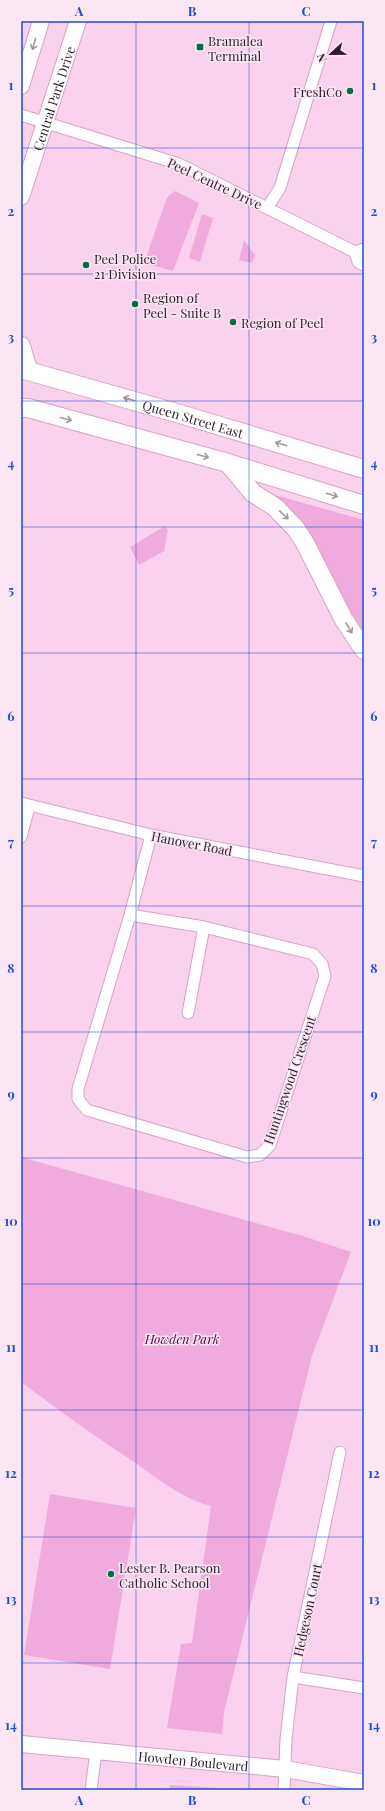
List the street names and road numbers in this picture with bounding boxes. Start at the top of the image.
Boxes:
street label: Central Park Drive [28,43,78,152]
street label: Peel Centre Drive [165,154,265,213]
street label: Queen Street East [141,395,246,441]
street label: Hanover Road [150,827,234,859]
street label: Huntingwood Crescent [259,1013,319,1147]
street label: Hedgeson Court [289,1561,325,1658]
street label: Howden Boulevard [137,1747,249,1774]

